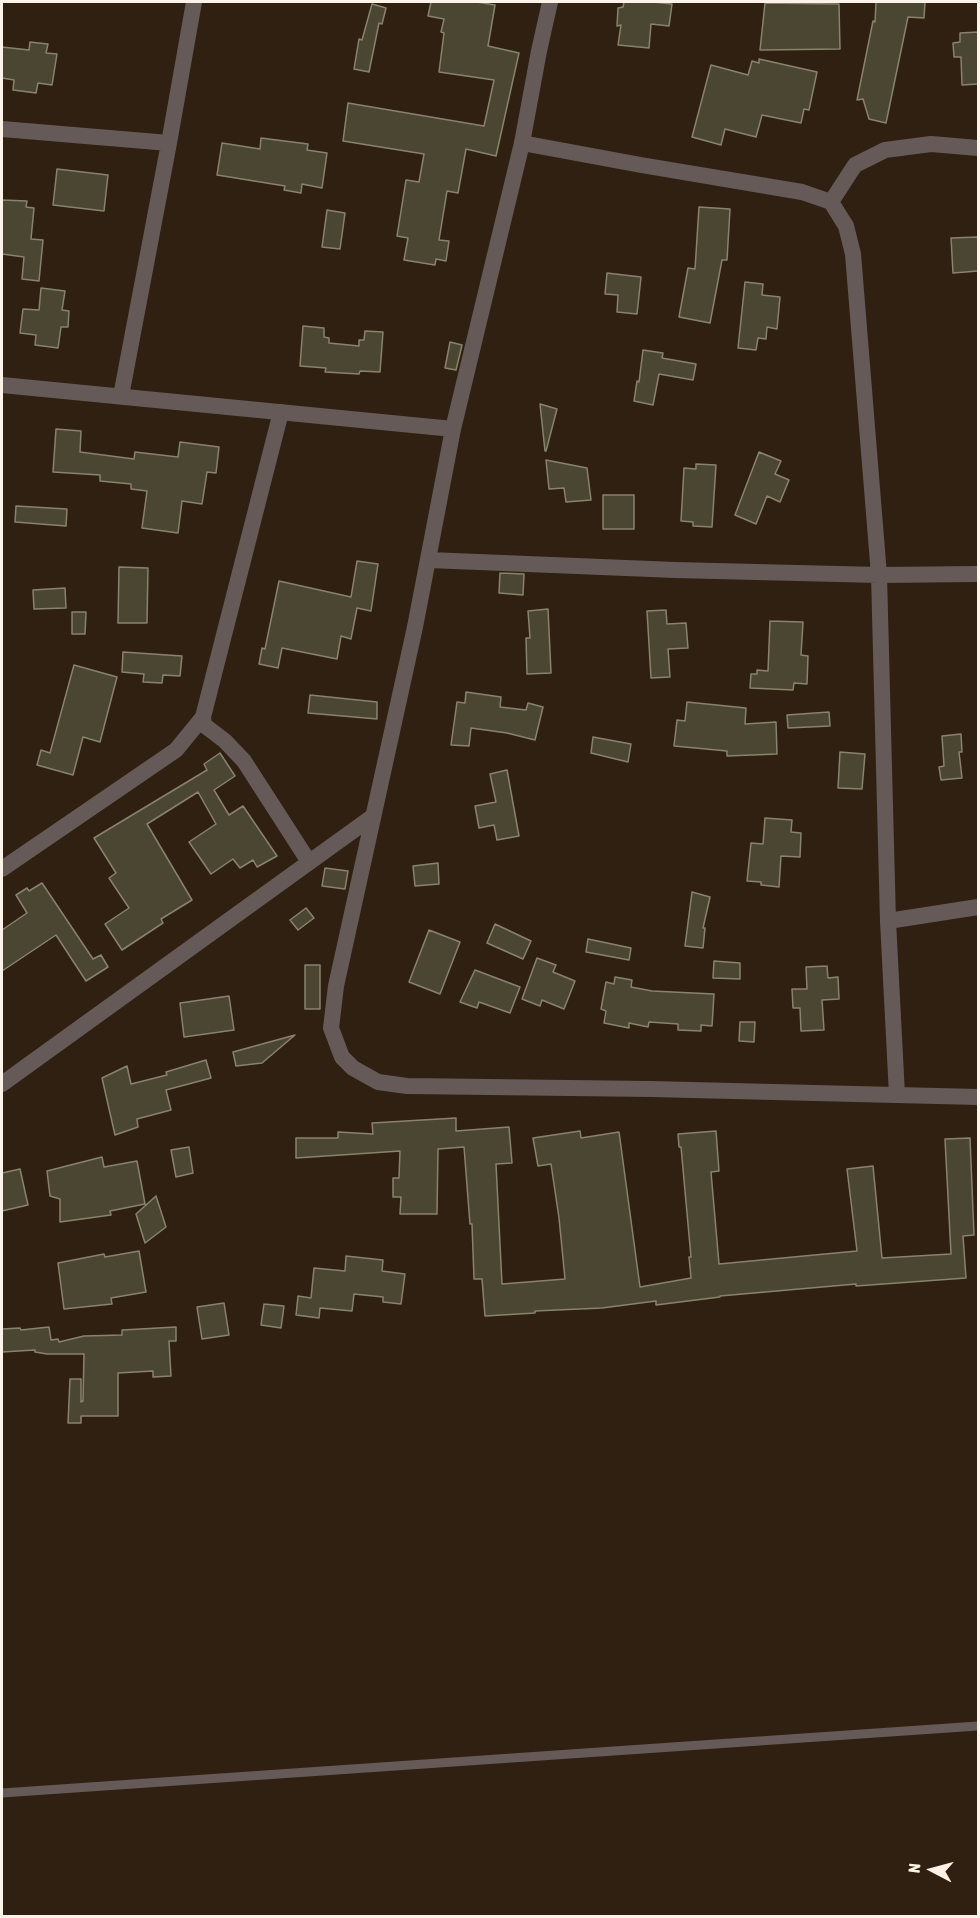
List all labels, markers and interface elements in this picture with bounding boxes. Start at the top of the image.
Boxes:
north arrow [902,1840,962,1900]
text: N [905,1862,924,1874]

